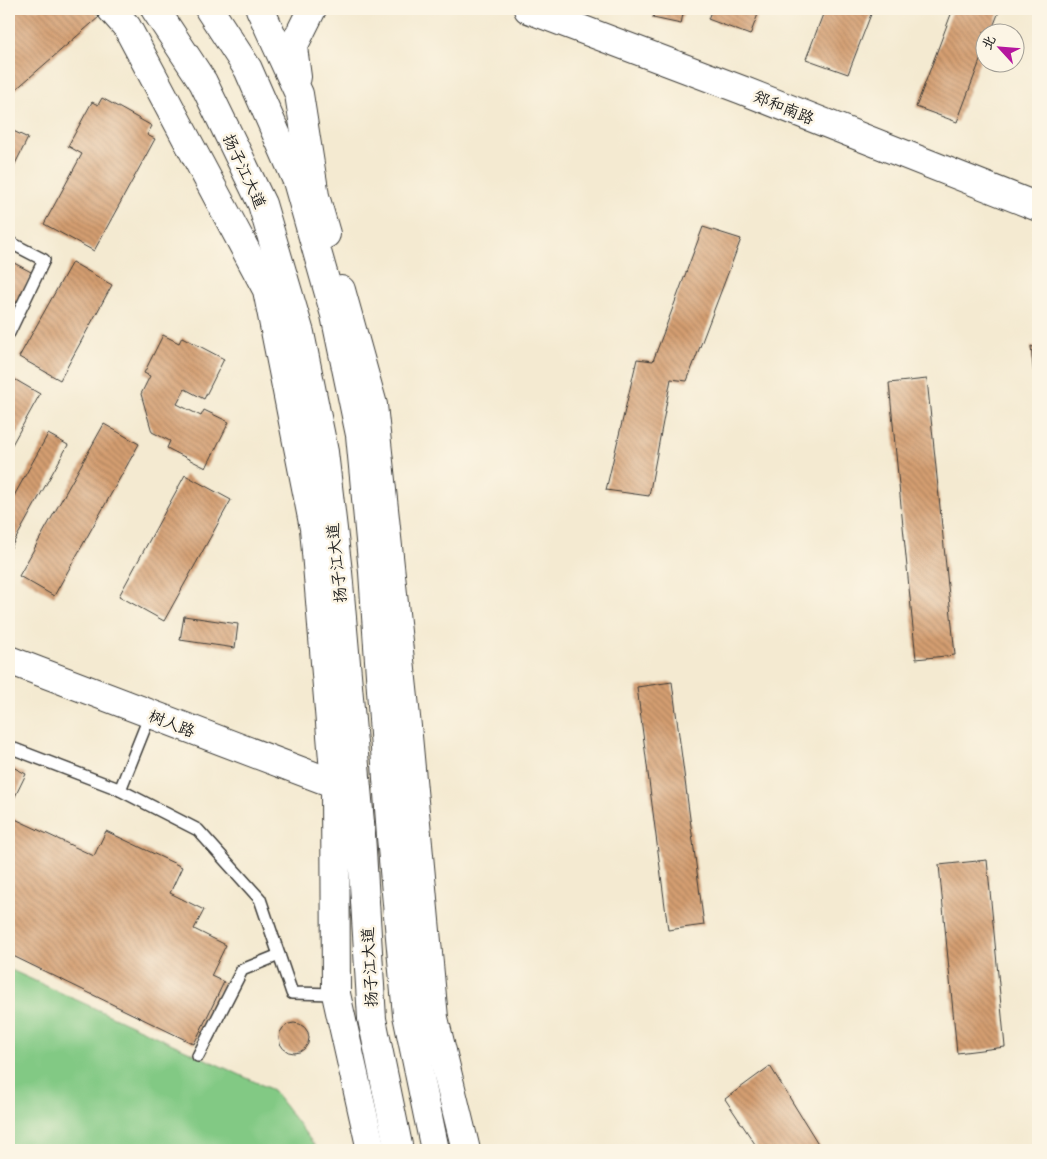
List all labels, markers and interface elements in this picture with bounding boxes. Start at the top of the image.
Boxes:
north arrow [974,22,1024,72]
text: 北 [978,33,999,53]
street label: 郑和南路 [751,88,817,128]
street label: 扬子江大道 [219,131,269,211]
street label: 扬子江大道 [324,522,350,604]
street label: 树人路 [146,707,197,741]
street label: 扬子江大道 [359,927,381,1007]

